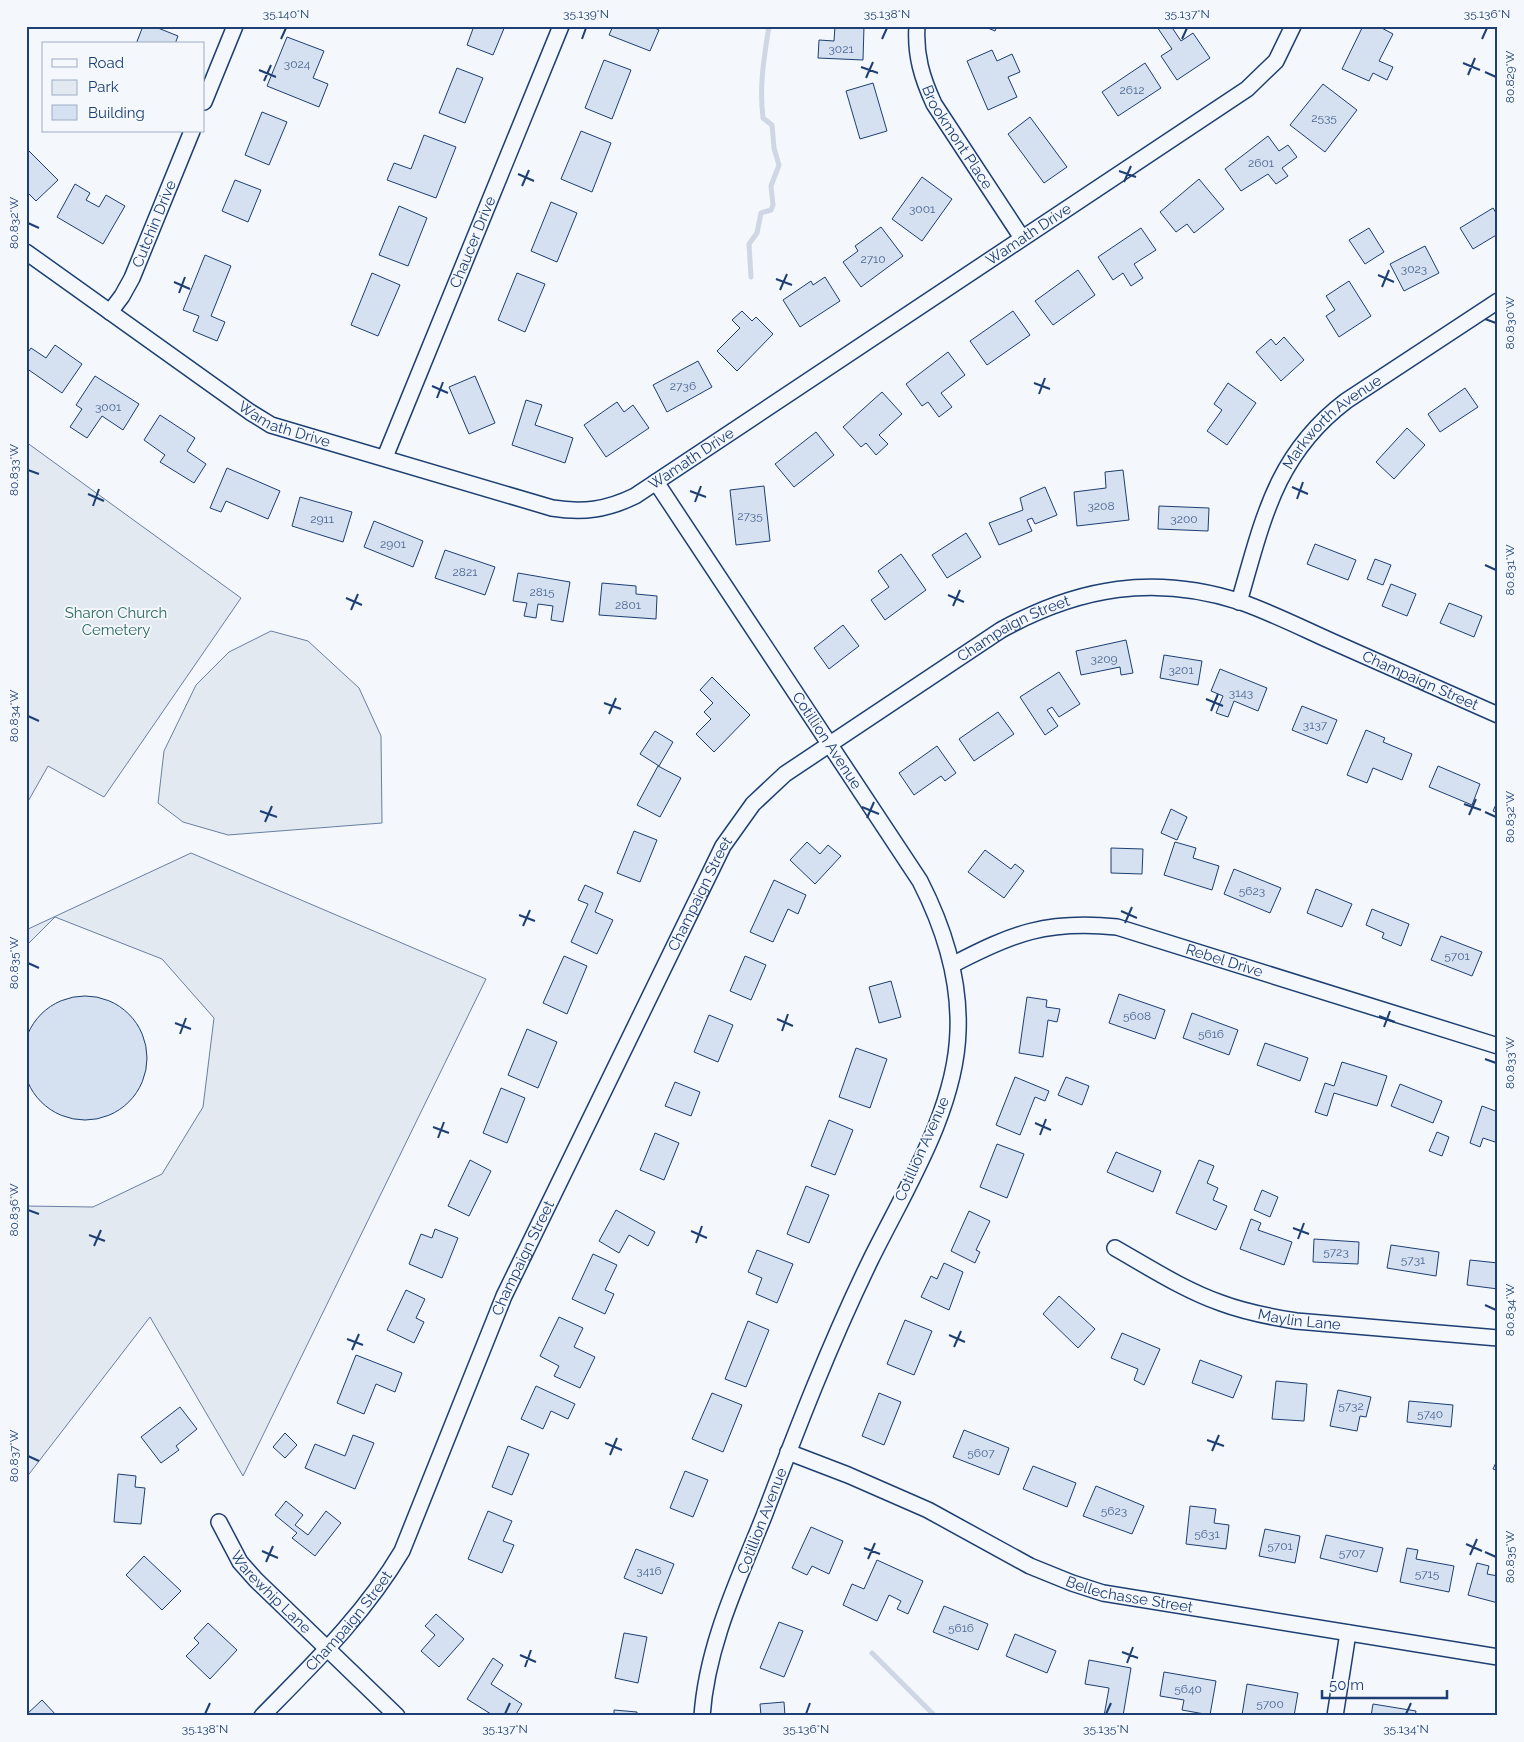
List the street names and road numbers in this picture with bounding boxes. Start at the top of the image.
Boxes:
street label: Brookmont Place [918,82,997,193]
street label: Cutchin Drive [128,177,180,270]
street label: Chaucer Drive [446,193,500,291]
street label: Wamath Drive [983,199,1075,269]
street label: Markworth Avenue [1279,371,1385,472]
street label: Wamath Drive [235,397,332,451]
street label: Wamath Drive [645,424,737,493]
street label: Champaign Street [954,592,1072,666]
street label: Champaign Street [1359,647,1481,714]
street label: Cotillion Avenue [788,689,866,793]
street label: Champaign Street [664,833,736,954]
street label: Rebel Drive [1184,940,1265,981]
street label: Cotillion Avenue [891,1094,953,1204]
street label: Champaign Street [488,1198,558,1318]
street label: Maylin Lane [1256,1305,1342,1334]
street label: Cotillion Avenue [733,1465,791,1577]
street label: Warewhip Lane [227,1548,315,1637]
street label: Champaign Street [302,1567,396,1675]
street label: Bellechasse Street [1063,1572,1194,1616]

